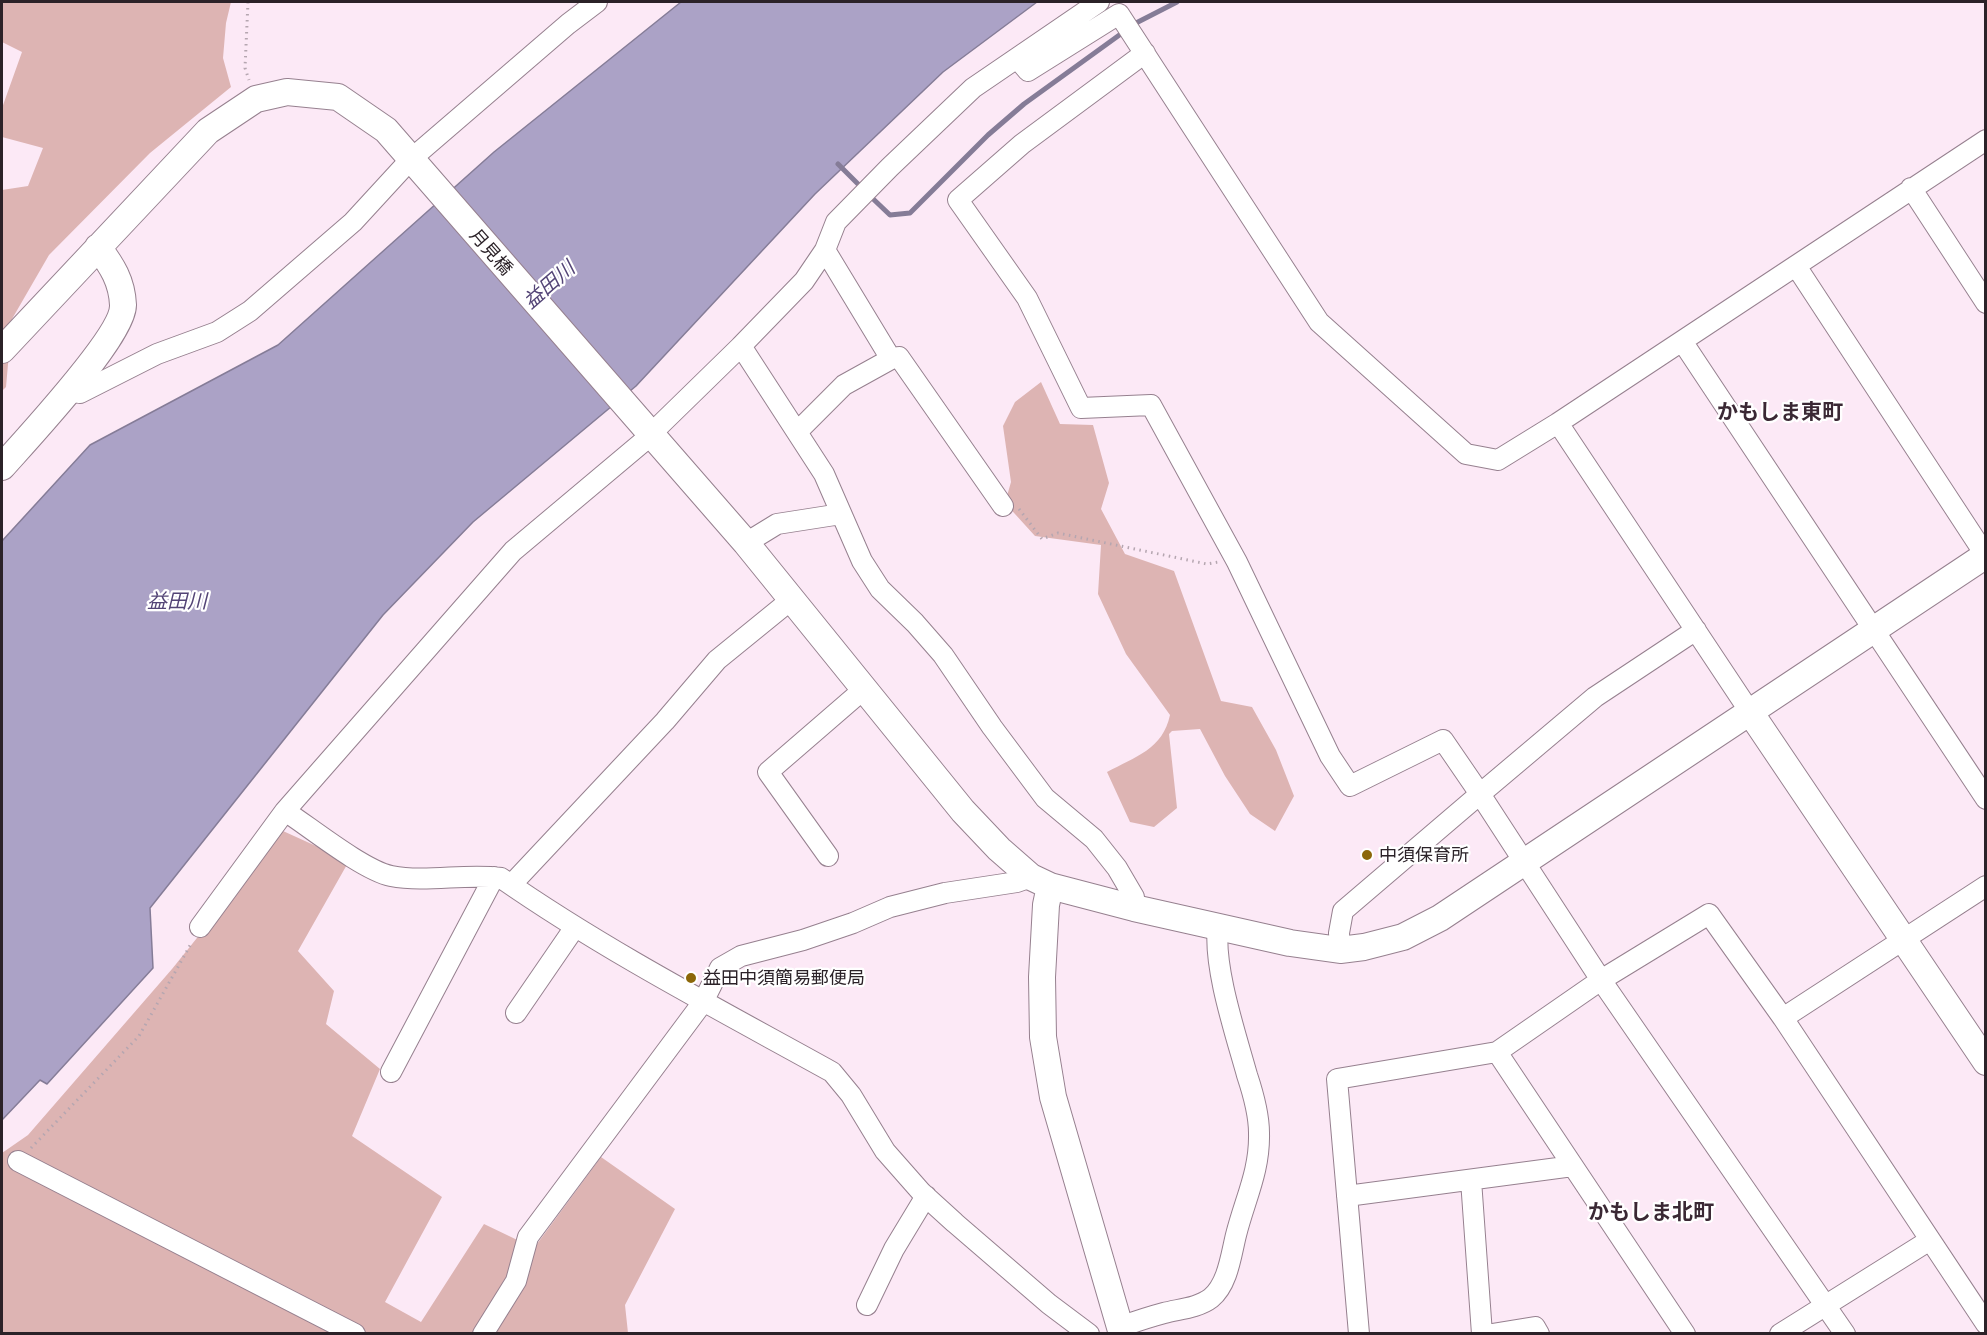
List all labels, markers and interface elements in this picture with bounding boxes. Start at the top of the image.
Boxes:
street label: 月見橋 [465,225,517,279]
water label: 益田川 [518,256,580,314]
district label: かもしま東町 [1717,399,1843,425]
water label: 益田川 [147,589,207,613]
place label: 中須保育所 [1379,844,1469,866]
marker: 中須保育所 [1360,848,1374,862]
place label: 益田中須簡易郵便局 [703,967,865,989]
marker: 益田中須簡易郵便局 [684,971,698,985]
district label: かもしま北町 [1588,1199,1714,1225]

